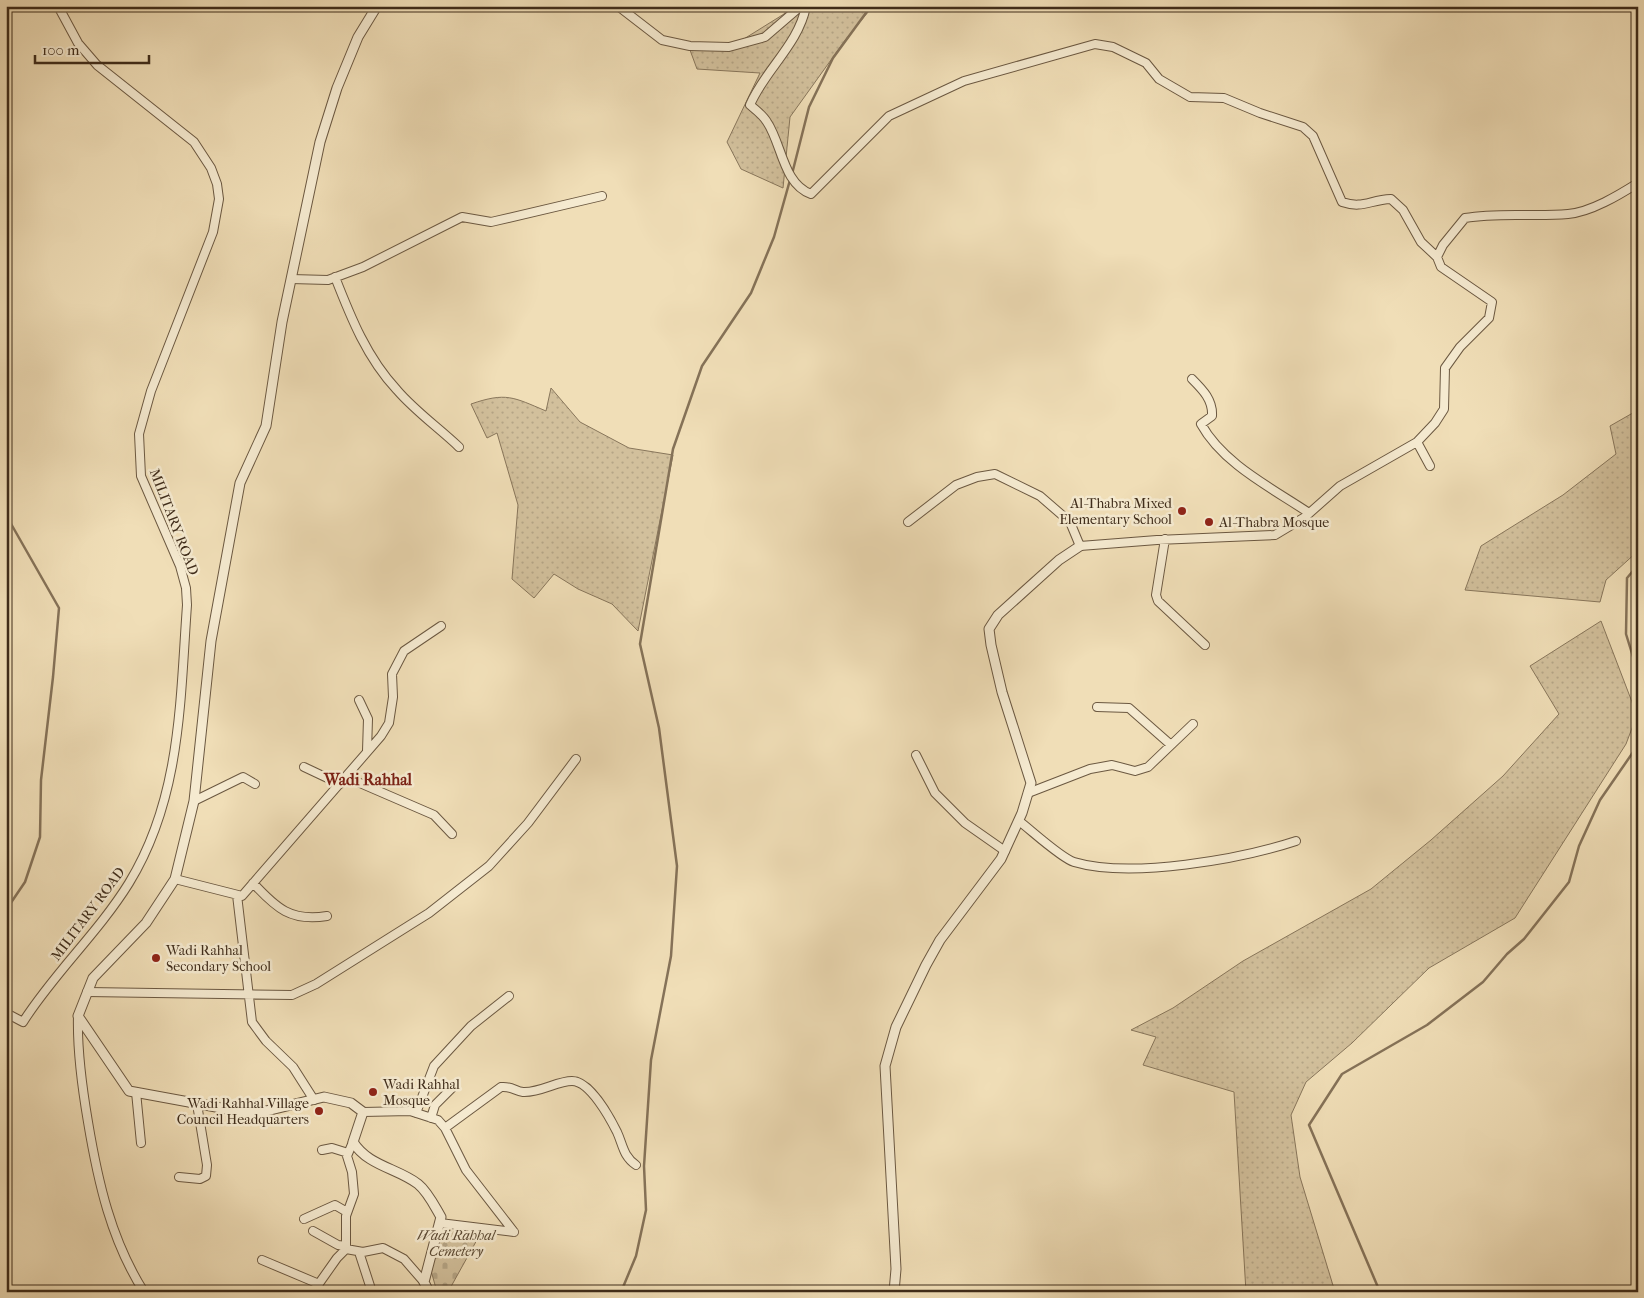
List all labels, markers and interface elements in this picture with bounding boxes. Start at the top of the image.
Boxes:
scale bar [35,32,149,64]
text: 100 m [42,41,80,59]
street label: MILITARY ROAD [146,466,202,578]
place label: Al-Thabra Mixed Elementary School [1059,495,1172,528]
marker: Al-Thabra Mixed Elementary School [1176,505,1188,517]
place label: Al-Thabra Mosque [1218,514,1329,531]
marker: Al-Thabra Mosque [1203,516,1215,528]
district label: Wadi Rahhal [323,770,413,789]
street label: MILITARY ROAD [47,864,129,964]
place label: Wadi Rahhal Secondary School [165,942,271,975]
marker: Wadi Rahhal Secondary School [150,952,162,964]
place label: Wadi Rahhal Mosque [382,1076,460,1109]
marker: Wadi Rahhal Mosque [367,1086,379,1098]
place label: Wadi Rahhal Village Council Headquarters [177,1095,309,1128]
marker: Wadi Rahhal Village Council Headquarters [313,1105,325,1117]
park label: Wadi Rahhal Cemetery [417,1227,497,1260]

